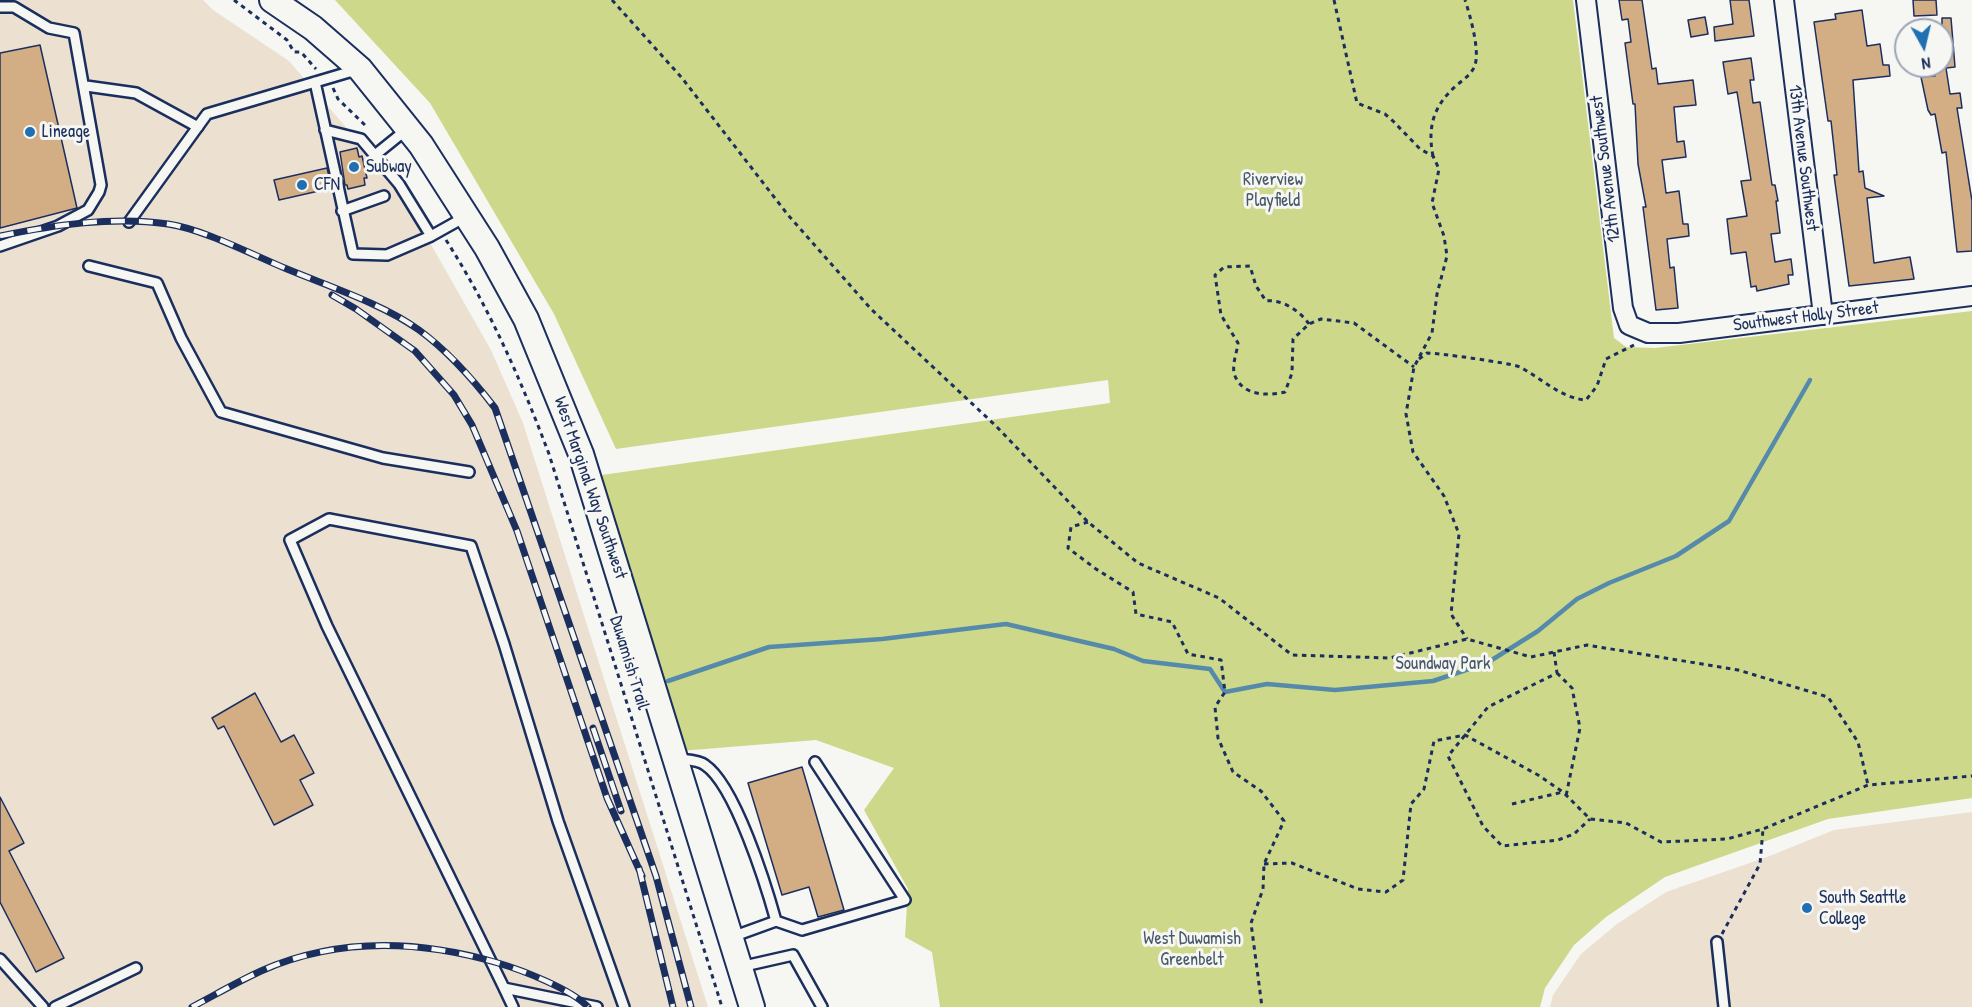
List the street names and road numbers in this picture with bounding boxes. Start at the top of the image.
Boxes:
street label: 13th Avenue Southwest [1783,84,1823,232]
street label: 12th Avenue Southwest [1586,94,1626,244]
street label: Southwest Holly Street [1732,297,1880,337]
street label: West Marginal Way Southwest [549,394,631,582]
street label: Duwamish Trail [604,613,654,713]

